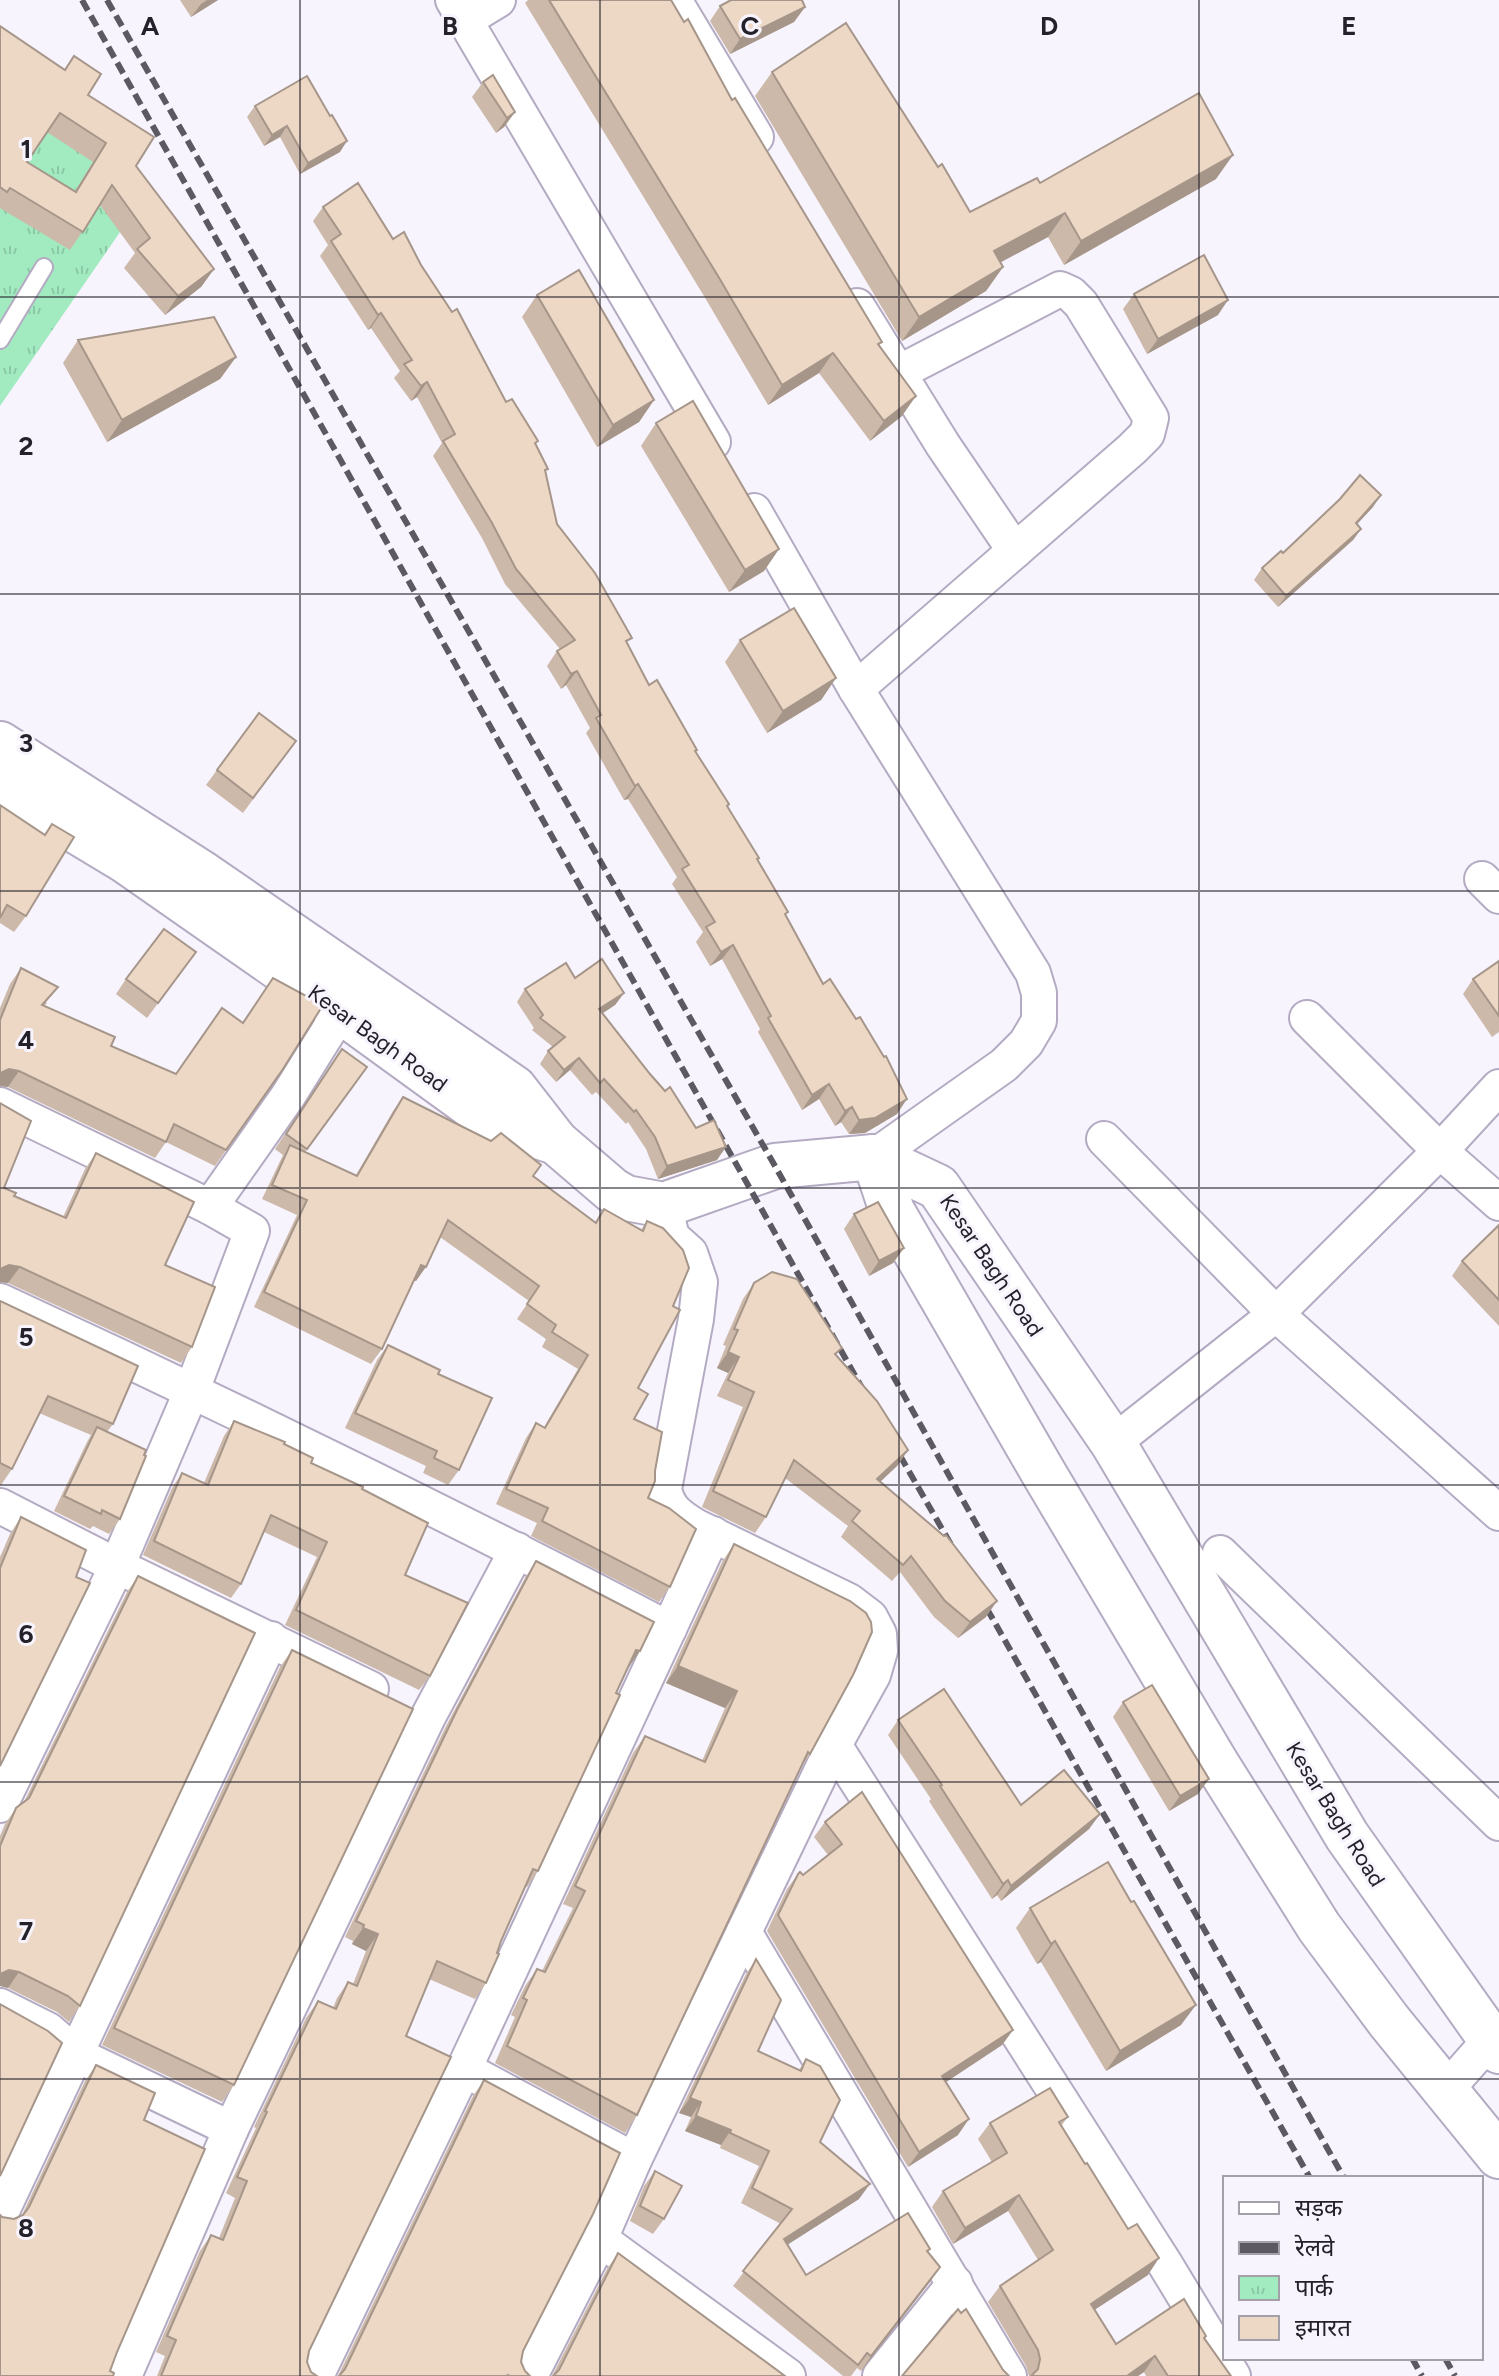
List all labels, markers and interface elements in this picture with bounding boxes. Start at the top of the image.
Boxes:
text: A [141,10,160,42]
text: B [442,10,458,42]
text: C [741,10,760,42]
text: D [1040,10,1058,42]
text: E [1341,10,1357,42]
text: 1 [21,133,31,165]
text: 2 [18,430,34,462]
text: 3 [19,727,33,759]
street label: Kesar Bagh Road [303,979,453,1098]
text: 4 [18,1024,34,1056]
street label: Kesar Bagh Road [934,1189,1049,1341]
text: 5 [18,1321,34,1353]
text: 6 [18,1618,34,1650]
street label: Kesar Bagh Road [1280,1737,1391,1892]
text: 7 [19,1915,33,1947]
legend [1223,2176,1483,2360]
text: सड़क [1295,2193,1343,2222]
text: 8 [18,2212,34,2244]
text: रेलवे [1294,2233,1335,2262]
text: पार्क [1295,2273,1334,2302]
text: इमारत [1295,2313,1352,2342]

